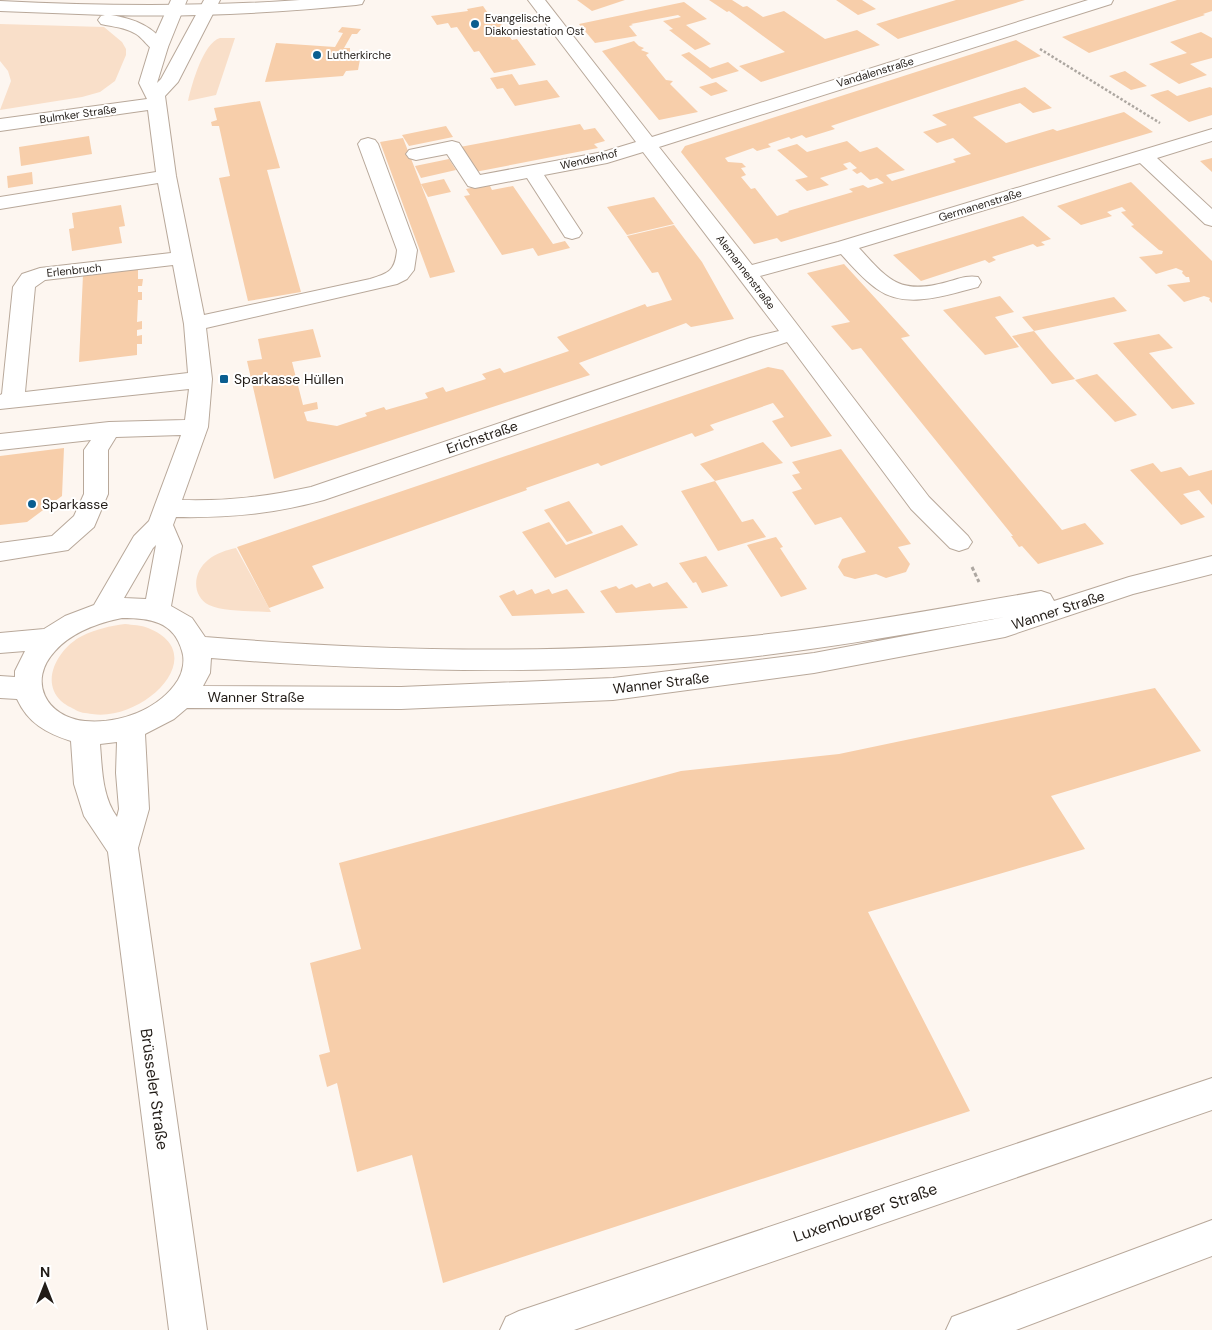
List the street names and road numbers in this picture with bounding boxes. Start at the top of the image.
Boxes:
street label: Vandalenstraße [835,54,915,90]
street label: Bulmker Straße [39,102,117,126]
street label: Wendenhof [559,146,619,172]
street label: Germanenstraße [937,186,1023,224]
street label: Alemannenstraße [713,232,779,312]
street label: Erlenbruch [46,260,102,280]
street label: Erichstraße [444,416,520,458]
street label: Wanner Straße [1009,586,1107,634]
street label: Wanner Straße [612,668,710,698]
street label: Wanner Straße [208,688,304,706]
street label: Brüsseler Straße [136,1027,173,1151]
street label: Luxemburger Straße [790,1178,940,1247]

